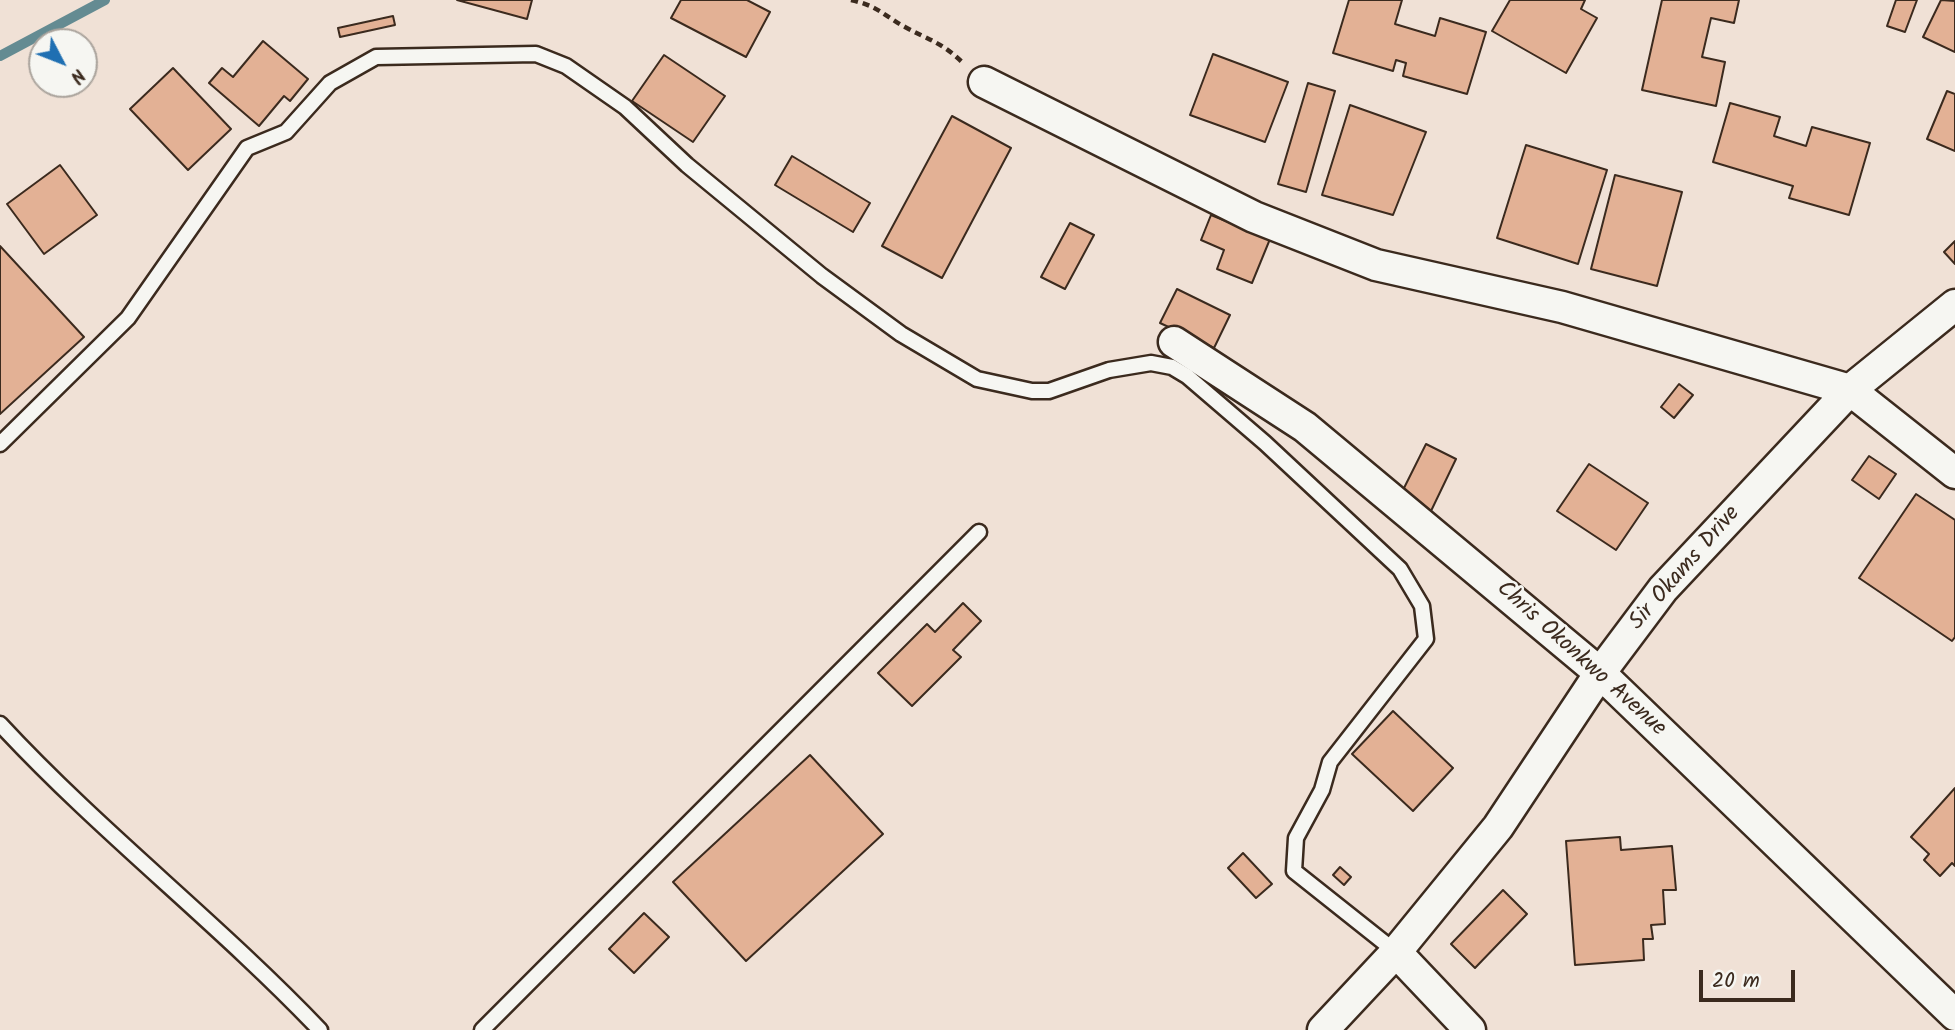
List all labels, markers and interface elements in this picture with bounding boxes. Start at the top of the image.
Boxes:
north arrow [28,28,98,98]
text: N [62,61,92,90]
street label: Sir Okams Drive [1625,501,1747,637]
street label: Chris Okonkwo Avenue [1489,576,1671,744]
scale bar [1703,956,1799,1000]
text: 20 m [1712,965,1760,998]

